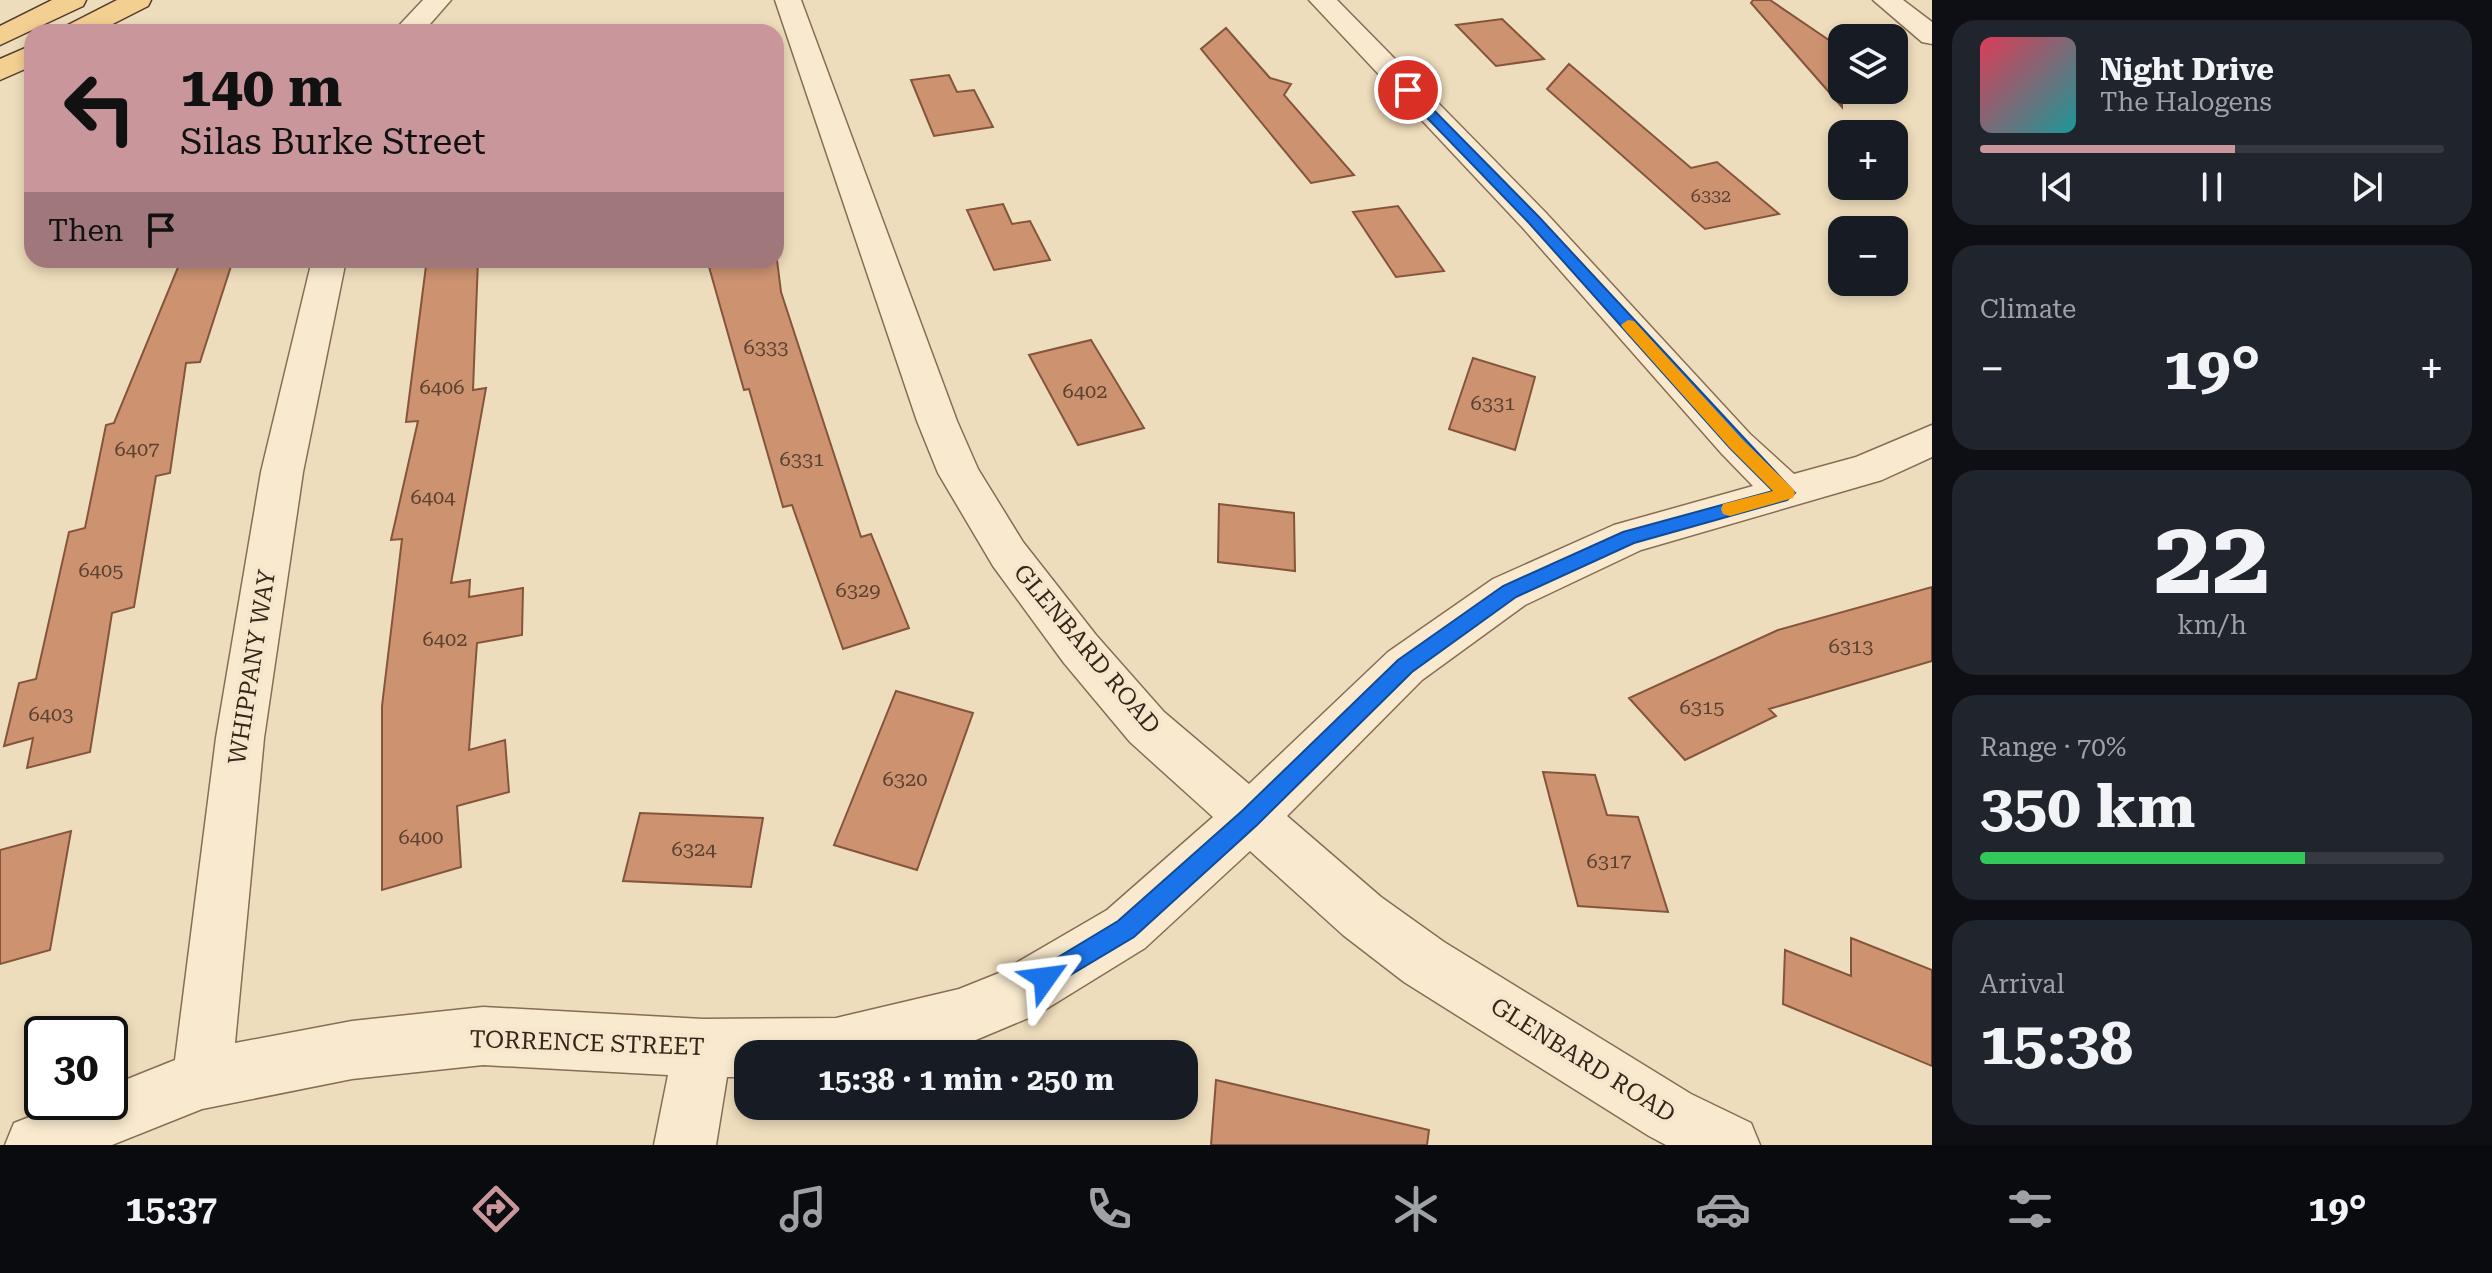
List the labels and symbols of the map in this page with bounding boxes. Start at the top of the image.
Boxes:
pin [1374,56,1442,124]
house number: 6332 [1691,185,1731,206]
house number: 6333 [744,335,788,359]
house number: 6406 [420,375,464,399]
house number: 6402 [1063,379,1107,403]
house number: 6331 [1471,391,1515,415]
house number: 6407 [115,437,159,461]
house number: 6331 [780,447,824,471]
house number: 6404 [411,485,456,509]
house number: 6405 [79,558,123,582]
street label: GLENBARD ROAD [1008,559,1166,739]
street label: WHIPPANY WAY [223,567,281,766]
house number: 6329 [836,578,880,602]
house number: 6402 [423,627,467,651]
house number: 6313 [1829,634,1873,658]
house number: 6315 [1680,695,1724,719]
house number: 6403 [29,702,73,726]
house number: 6320 [883,767,927,791]
house number: 6400 [399,825,443,849]
house number: 6324 [672,837,717,861]
house number: 6317 [1587,849,1631,873]
position arrow [1003,936,1087,1020]
street label: GLENBARD ROAD [1485,992,1681,1128]
speed limit sign: 30 [24,1016,128,1120]
street label: TORRENCE STREET [469,1025,705,1061]

